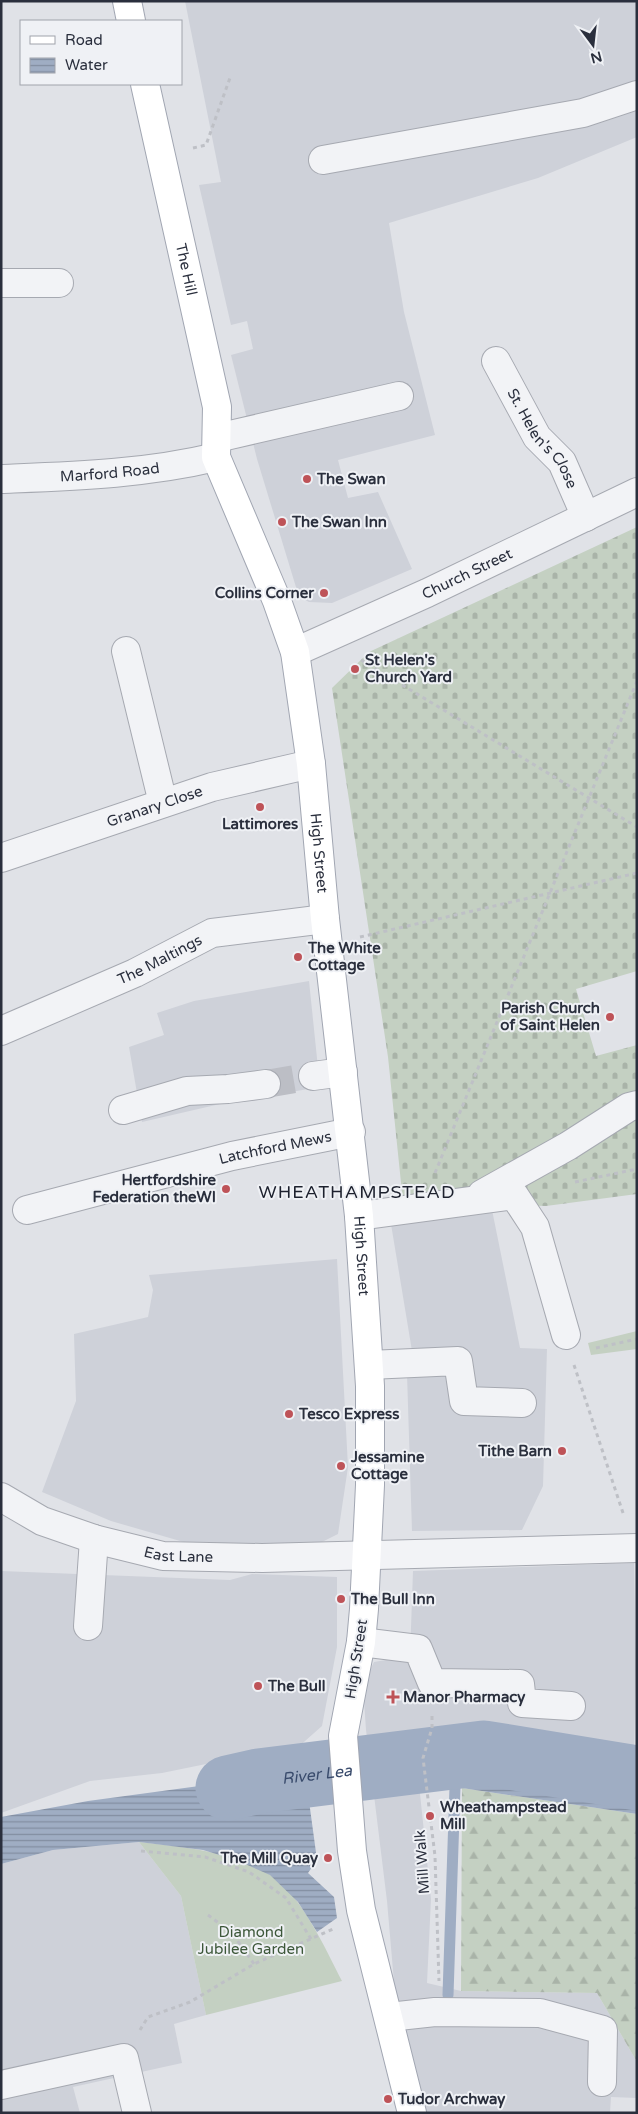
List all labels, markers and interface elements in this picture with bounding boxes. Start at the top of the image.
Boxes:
legend [20,20,182,85]
north arrow [568,20,618,70]
text: Road [65,31,103,49]
text: N [589,47,604,67]
text: Water [65,56,108,74]
street label: The Hill [172,242,201,297]
street label: St. Helen's Close [504,385,581,491]
street label: Marford Road [60,459,161,485]
place label: The Swan [316,470,386,488]
marker: The Swan [301,473,313,485]
place label: The Swan Inn [291,513,387,531]
marker: The Swan Inn [276,516,288,528]
street label: Church Street [419,544,515,603]
place label: Collins Corner [215,584,314,602]
marker: Collins Corner [318,587,330,599]
place label: St Helen's Church Yard [365,651,452,686]
marker: St Helen's Church Yard [349,663,361,675]
street label: Granary Close [104,782,205,831]
marker: Lattimores [254,801,266,813]
street label: High Street [306,812,332,894]
place label: Lattimores [222,815,298,833]
street label: The Maltings [115,931,205,989]
place label: The White Cottage [307,939,381,975]
marker: The White Cottage [292,951,304,963]
place label: Parish Church of Saint Helen [500,999,600,1034]
marker: Parish Church of Saint Helen [604,1011,616,1023]
street label: Latchford Mews [217,1127,333,1168]
place label: Hertfordshire Federation theWI [93,1171,217,1206]
district label: WHEATHAMPSTEAD [259,1181,455,1203]
marker: Hertfordshire Federation theWI [220,1183,232,1195]
street label: High Street [350,1215,373,1297]
place label: Tesco Express [298,1405,399,1424]
marker: Tesco Express [283,1408,295,1420]
place label: Tithe Barn [477,1442,552,1460]
marker: Tithe Barn [556,1445,568,1457]
place label: Jessamine Cottage [350,1448,425,1484]
marker: Jessamine Cottage [335,1460,347,1472]
street label: East Lane [142,1543,213,1566]
place label: The Bull Inn [350,1590,435,1608]
marker: The Bull Inn [335,1593,347,1605]
street label: High Street [341,1618,371,1700]
place label: The Bull [267,1677,325,1695]
marker: The Bull [252,1680,264,1692]
place label: Manor Pharmacy [403,1688,525,1707]
marker: Manor Pharmacy [387,1691,399,1703]
water label: River Lea [281,1760,354,1789]
place label: Wheathampstead Mill [440,1798,567,1833]
marker: Wheathampstead Mill [424,1810,436,1822]
street label: Mill Walk [411,1829,433,1895]
place label: The Mill Quay [219,1849,318,1868]
marker: The Mill Quay [322,1852,334,1864]
park label: Diamond Jubilee Garden [198,1923,304,1958]
place label: Tudor Archway [397,2090,505,2109]
marker: Tudor Archway [382,2093,394,2105]

